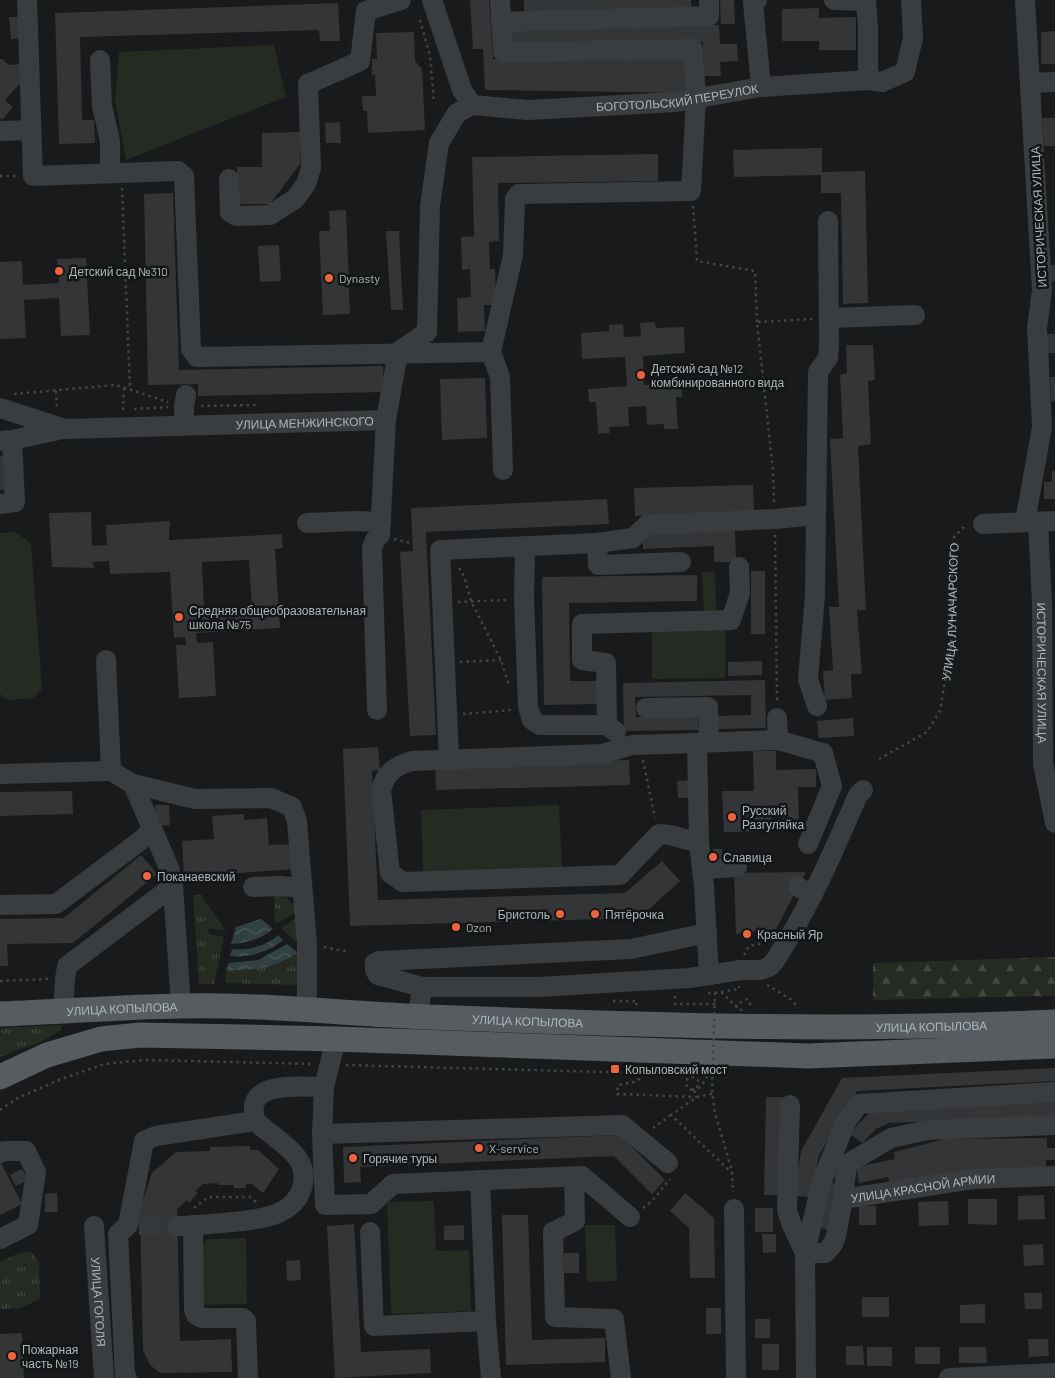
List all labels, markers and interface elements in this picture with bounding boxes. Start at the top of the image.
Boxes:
street label: БОГОТОЛЬСКИЙ ПЕРЕУЛОК [596,81,759,113]
street label: ИСТОРИЧЕСКАЯ УЛИЦА [1027,146,1050,288]
place label: Детский сад №310 [69,264,168,279]
marker: Детский сад №310 [53,265,65,277]
place label: Dynasty [339,271,381,285]
marker: Dynasty [323,272,335,284]
place label: Детский сад №12 комбинированного вида [651,361,785,390]
marker: Детский сад №12 комбинированного вида [635,369,647,381]
street label: УЛИЦА МЕНЖИНСКОГО [235,413,374,432]
street label: УЛИЦА ЛУНАЧАРСКОГО [938,542,961,681]
street label: ИСТОРИЧЕСКАЯ УЛИЦА [1035,602,1050,743]
place label: Средняя общеобразовательная школа №75 [189,603,366,631]
marker: Средняя общеобразовательная школа №75 [173,611,185,623]
place label: Русский Разгуляйка [742,803,804,832]
marker: Русский Разгуляйка [726,811,738,823]
place label: Славица [723,850,772,865]
marker: Славица [707,851,719,863]
place label: Поканаевский [157,869,235,883]
marker: Поканаевский [141,870,153,882]
place label: Бристоль [498,907,550,922]
place label: Пятёрочка [605,907,664,922]
marker: Бристоль [554,908,566,920]
marker: Пятёрочка [589,908,601,920]
place label: Ozon [466,920,492,934]
marker: Ozon [450,921,462,933]
place label: Красный Яр [757,927,823,942]
marker: Красный Яр [741,928,753,940]
street label: УЛИЦА КОПЫЛОВА [66,999,178,1018]
street label: УЛИЦА КОПЫЛОВА [472,1012,583,1029]
street label: УЛИЦА КОПЫЛОВА [876,1018,987,1035]
place label: Копыловский мост [625,1062,728,1076]
marker: Копыловский мост [609,1063,621,1075]
place label: X-service [489,1141,539,1155]
marker: X-service [473,1142,485,1154]
place label: Горячие туры [363,1151,437,1166]
marker: Горячие туры [347,1152,359,1164]
street label: УЛИЦА КРАСНОЙ АРМИИ [850,1171,995,1205]
street label: УЛИЦА ГОГОЛЯ [89,1257,109,1347]
place label: Пожарная часть №19 [22,1342,78,1370]
marker: Пожарная часть №19 [6,1350,18,1362]

